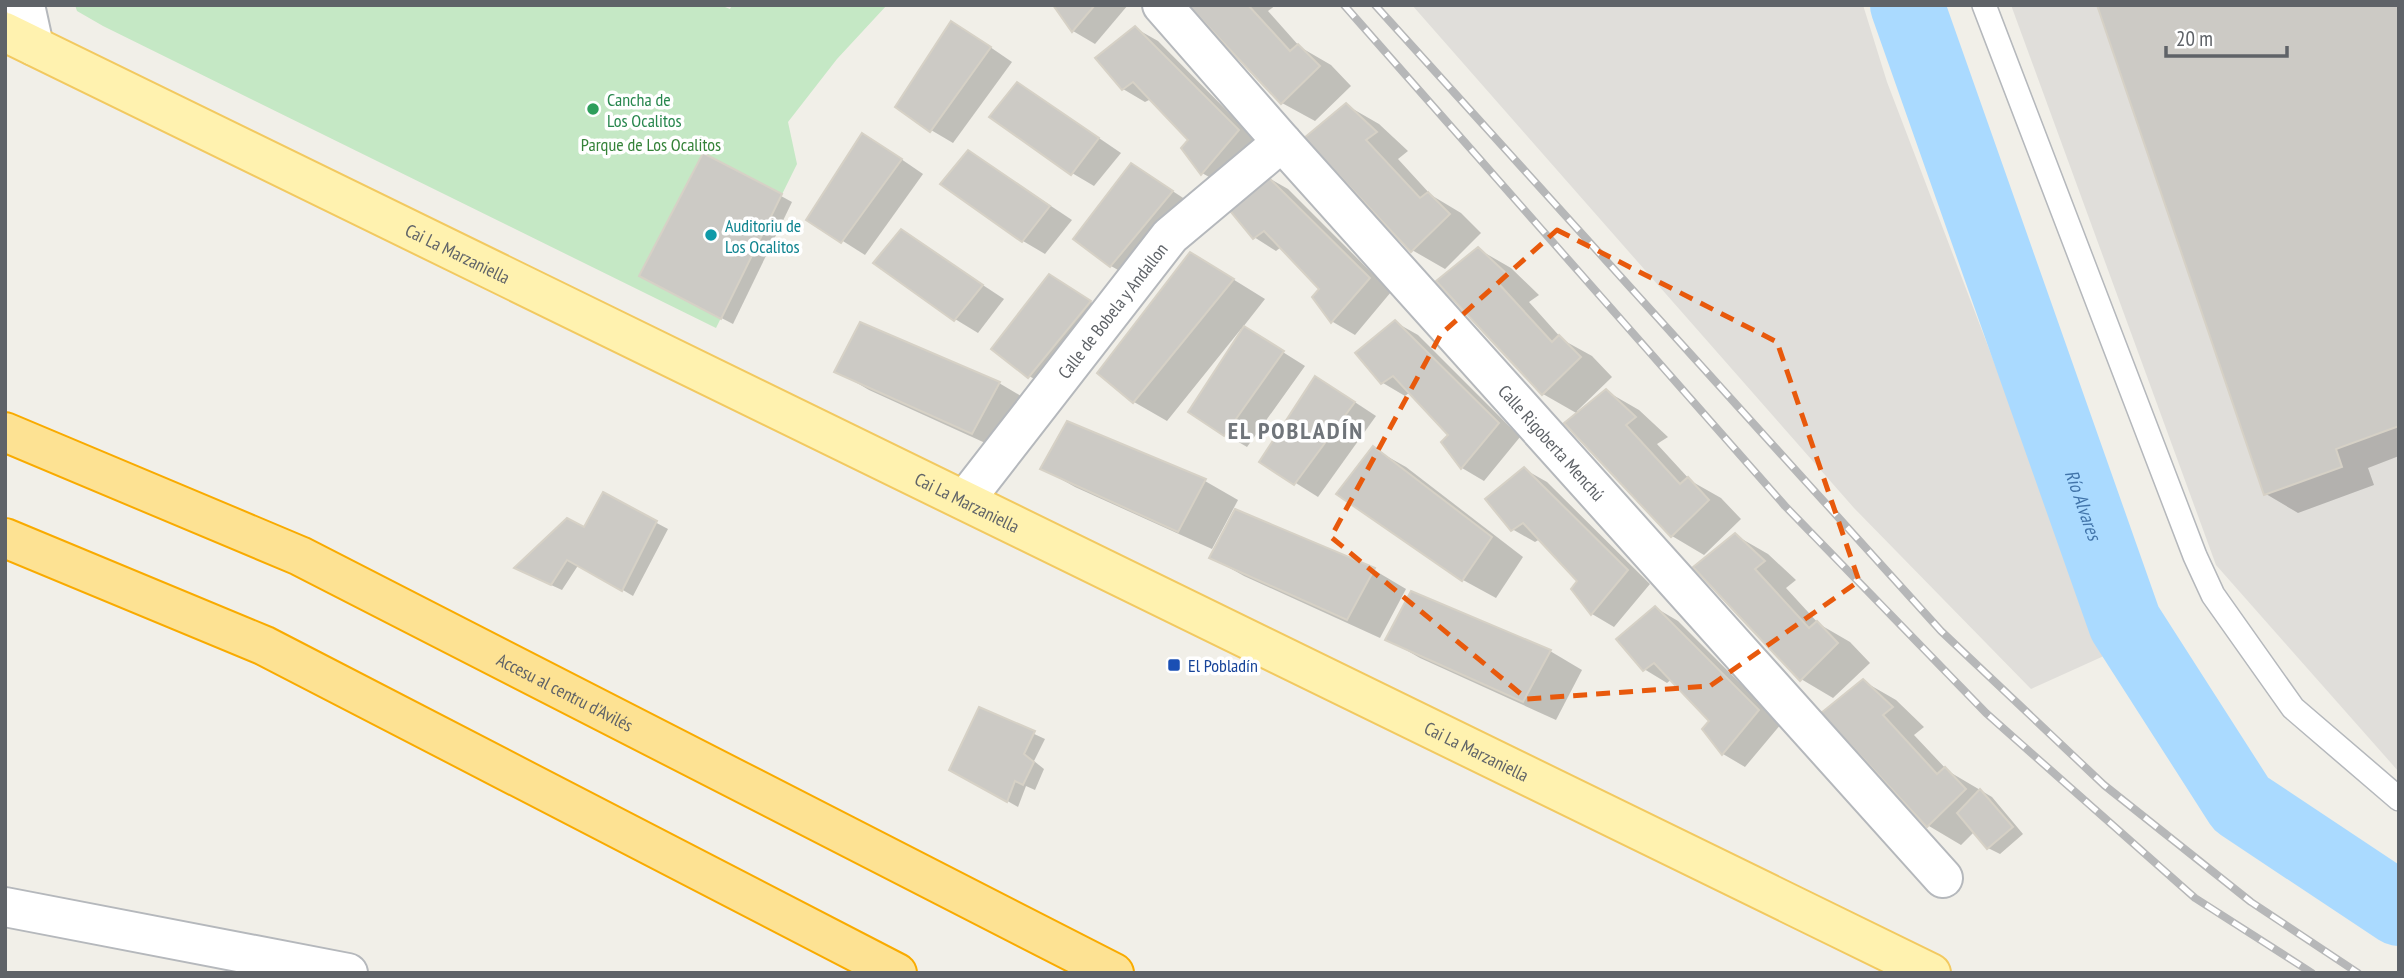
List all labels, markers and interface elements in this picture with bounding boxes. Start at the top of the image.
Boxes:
scale bar [2166,14,2287,58]
text: 20 m [2176,25,2213,52]
place label: Cancha de Los Ocalitos [607,88,682,132]
marker: Cancha de Los Ocalitos [585,101,601,117]
park label: Parque de Los Ocalitos [581,133,721,156]
place label: Auditoriu de Los Ocalitos [725,214,801,258]
street label: Cai La Marzaniella [402,218,514,288]
marker: Auditoriu de Los Ocalitos [703,227,719,243]
street label: Calle de Bobela y Andallon [1052,238,1172,383]
street label: Calle Rigoberta Menchú [1494,380,1610,505]
district label: EL POBLADÍN [1228,415,1364,446]
water label: Río Alvares [2060,466,2107,545]
street label: Cai La Marzaniella [911,467,1023,537]
street label: Accesu al centru d'Avilés [493,647,637,736]
place label: El Pobladín [1188,654,1258,677]
marker: El Pobladín [1166,657,1182,673]
street label: Cai La Marzaniella [1421,716,1533,786]

